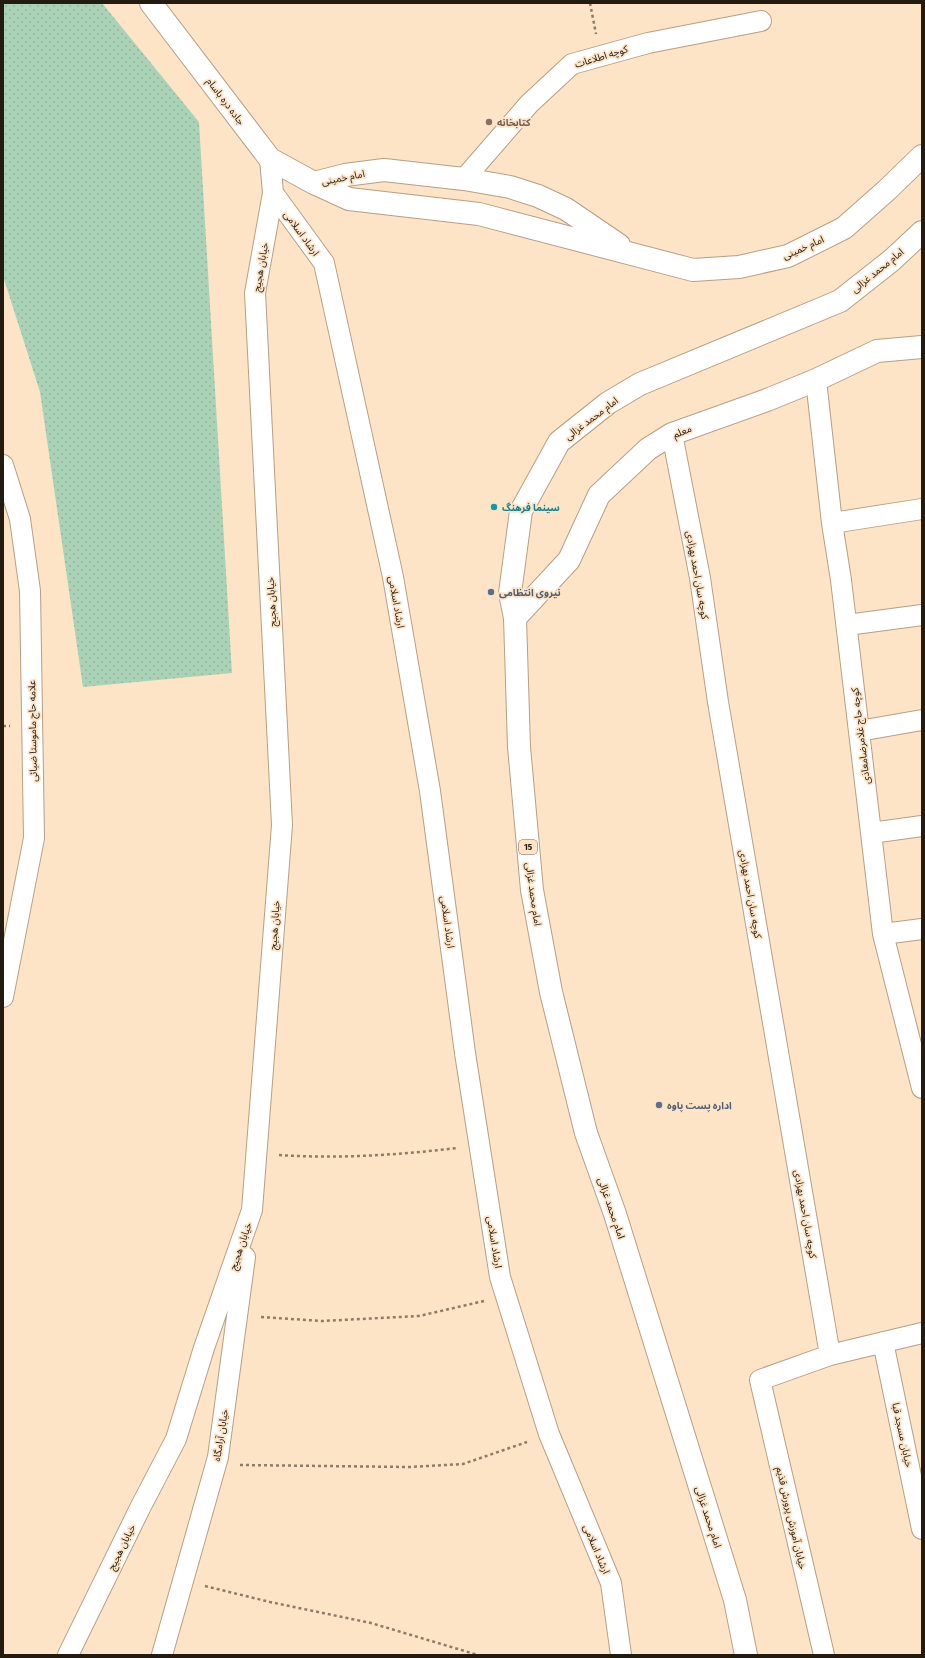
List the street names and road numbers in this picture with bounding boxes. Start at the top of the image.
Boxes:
street label: کوچه اطلاعات [573,43,630,71]
street label: جاده دره باسام [202,76,247,129]
street label: امام خمینی [320,168,366,190]
street label: ارشاد اسلامی [281,209,321,258]
street label: امام خمینی [781,233,827,264]
street label: خیابان هجیج [251,242,272,293]
street label: امام محمد غزالی [849,246,907,297]
street label: امام محمد غزالی [562,395,622,444]
street label: معلم [671,423,694,442]
street label: کوچه سان احمد بهزادی [683,530,711,621]
street label: ارشاد اسلامی [386,575,406,629]
street label: خیابان هجیج [265,577,280,627]
street label: علامه حاج ماموستا ضیائی [26,680,41,782]
street label: کوچه حاج غلامرضامعاذی [849,686,874,785]
road number: 15 [519,840,537,854]
street label: کوچه سان احمد بهزادی [736,849,764,940]
street label: امام محمد غزالی [521,862,543,927]
street label: ارشاد اسلامی [437,895,457,949]
street label: خیابان هجیج [267,900,284,950]
street label: کوچه سان احمد بهزادی [791,1169,819,1260]
street label: امام محمد غزالی [593,1176,627,1241]
street label: ارشاد اسلامی [484,1215,504,1269]
street label: خیابان هجیج [227,1221,256,1272]
street label: خیابان مسجد قبا [889,1402,915,1469]
street label: خیابان آرامگاه [211,1408,231,1462]
street label: خیابان آموزش پرورش قذیم [772,1466,809,1571]
street label: امام محمد غزالی [691,1485,724,1550]
street label: خیابان هجیج [106,1522,139,1573]
street label: ارشاد اسلامی [580,1523,612,1576]

